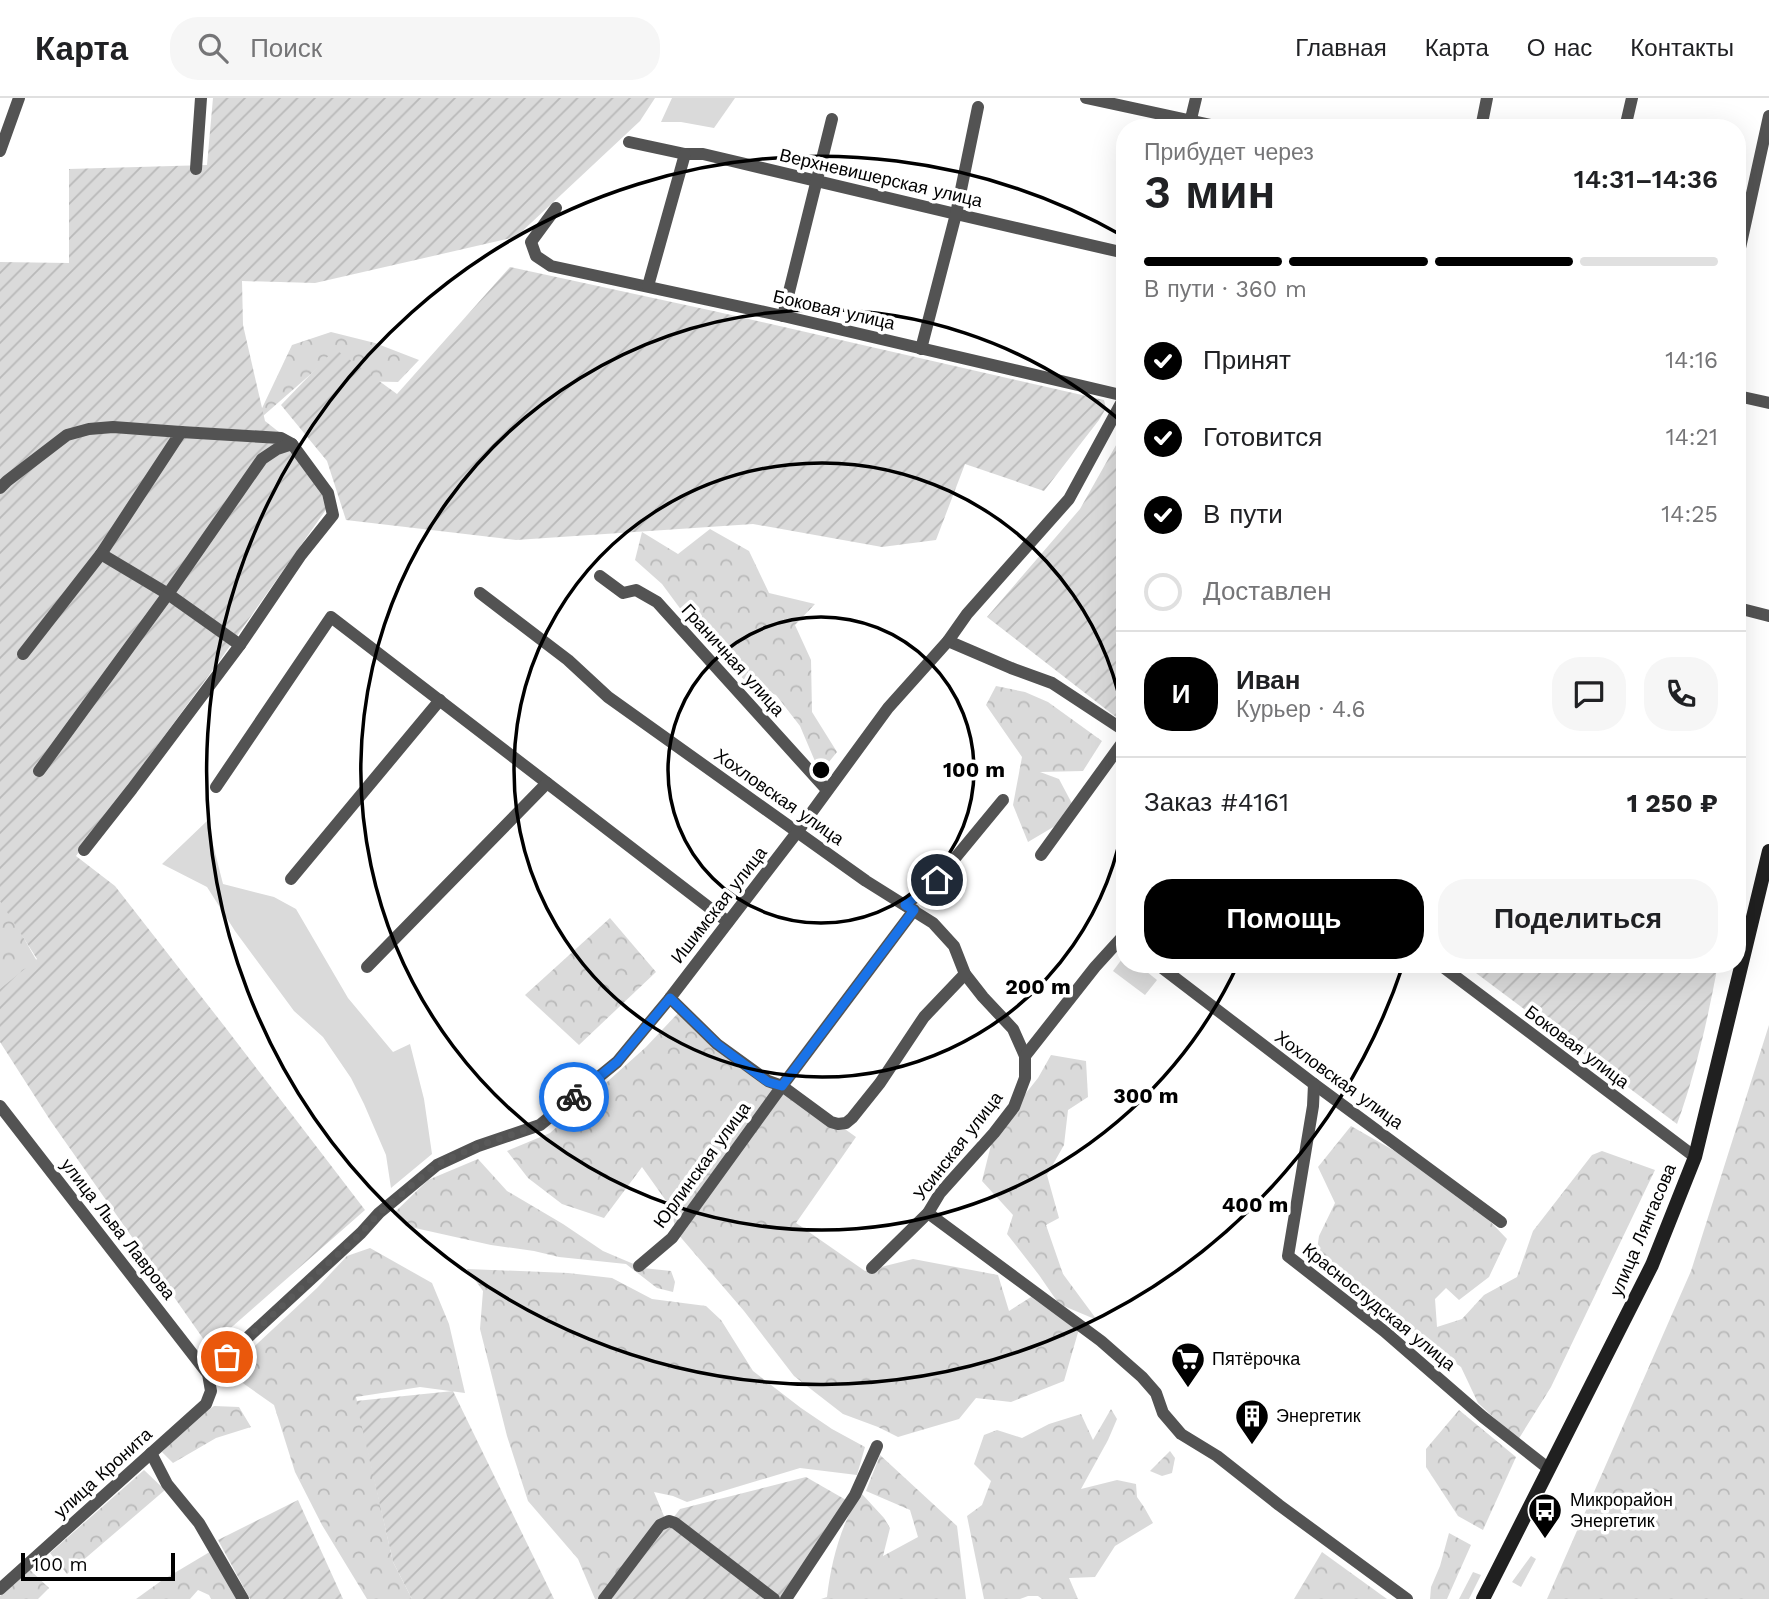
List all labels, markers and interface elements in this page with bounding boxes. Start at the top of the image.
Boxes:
search box [170,17,660,80]
text: Карта [35,29,128,68]
icon: search [194,29,232,67]
text: Поиск [250,33,322,63]
text: Главная [1295,34,1387,62]
text: Карта [1425,34,1489,62]
text: О нас [1527,34,1592,62]
text: Контакты [1630,34,1734,62]
text: Прибудет через [1144,139,1314,166]
street label: Верхневишерская улица [778,144,986,211]
text: 14:31–14:36 [1574,164,1718,194]
text: 3 мин [1144,165,1275,219]
text: В пути · 360 m [1144,276,1307,303]
street label: Боковая улица [771,285,898,334]
icon: check [1144,342,1182,380]
text: Принят [1203,345,1291,375]
text: 14:16 [1665,347,1718,374]
icon: check [1144,419,1182,457]
text: Готовится [1203,422,1322,452]
text: 14:21 [1666,424,1718,451]
icon: check [1144,496,1182,534]
text: В пути [1203,499,1283,529]
text: 14:25 [1661,501,1718,528]
text: Доставлен [1203,576,1332,606]
street label: Граничная улица [678,599,790,721]
button: chat [1552,657,1626,731]
button: phone [1644,657,1718,731]
text: Иван [1236,665,1301,695]
text: И [1172,679,1190,709]
text: Курьер · 4.6 [1236,696,1365,723]
street label: Хохловская улица [710,744,849,850]
text: 100 m [943,757,1005,782]
centre of rings [809,758,833,782]
text: Заказ #4161 [1144,787,1289,817]
text: 1 250 ₽ [1627,788,1718,818]
street label: Ишимская улица [666,841,771,967]
pin [907,850,967,910]
icon: home [918,861,956,899]
button: Помощь [1144,879,1424,959]
button: Поделиться [1438,879,1718,959]
text: 200 m [1005,974,1071,999]
street label: Боковая улица [1521,1001,1634,1093]
street label: Хохловская улица [1271,1026,1408,1134]
courier [539,1062,609,1132]
icon: bike [555,1078,593,1116]
text: 300 m [1113,1083,1179,1108]
street label: Усинская улица [909,1086,1007,1204]
street label: Юрлинская улица [649,1097,755,1232]
street label: улица Льва Лаврова [57,1154,181,1304]
street label: улица Лянгасова [1605,1159,1680,1299]
text: 400 m [1222,1192,1288,1217]
street label: Краснослудская улица [1299,1239,1461,1375]
pin [197,1327,257,1387]
icon: bag [208,1338,246,1376]
supermarket icon: Пятёрочка [1169,1340,1207,1389]
place label: Пятёрочка [1212,1348,1301,1369]
building icon: Энергетик [1233,1397,1271,1446]
place label: Энергетик [1276,1405,1361,1426]
street label: улица Кронита [49,1423,157,1522]
place label: Микрорайон Энергетик [1570,1489,1673,1531]
bus stop icon: Микрорайон Энергетик [1526,1491,1564,1540]
scale bar [21,1550,175,1582]
text: 100 m [32,1553,88,1576]

